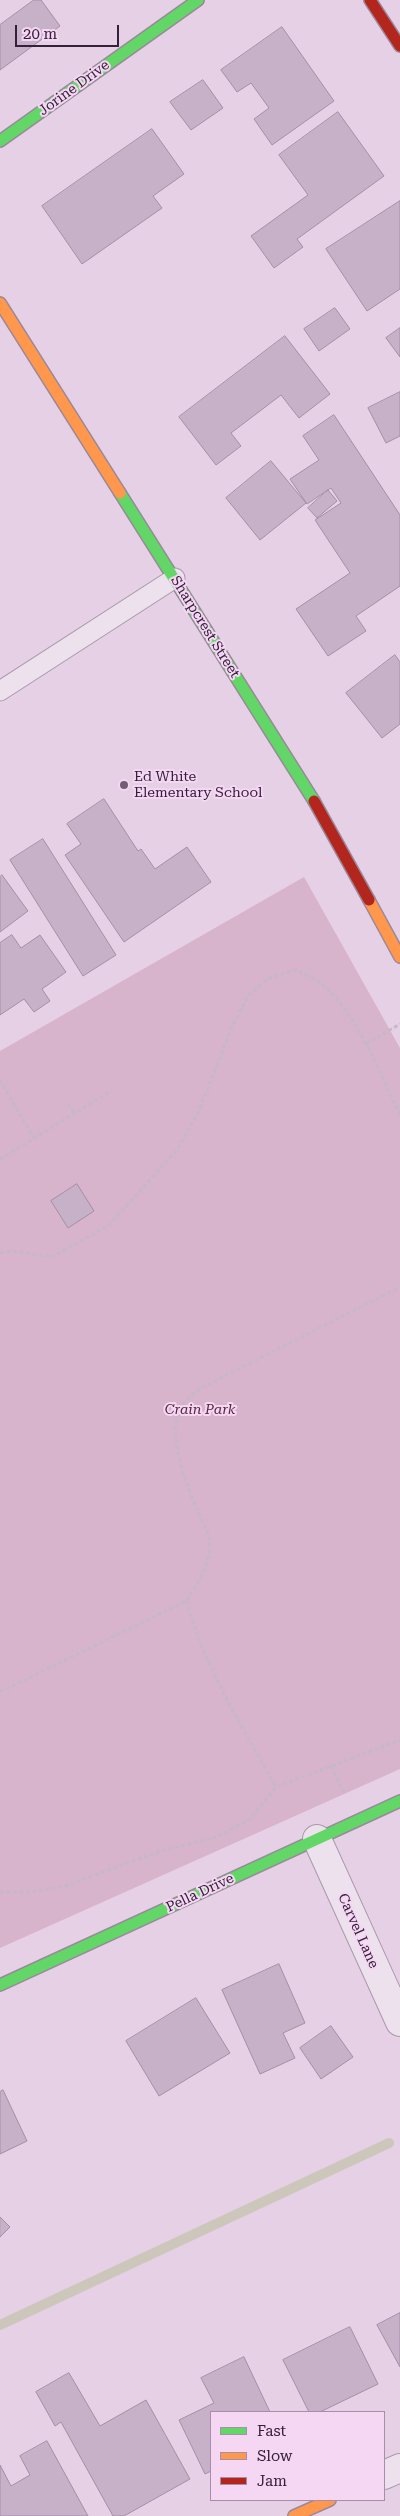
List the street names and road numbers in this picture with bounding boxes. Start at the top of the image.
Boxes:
street label: Jorine Drive [35,57,113,119]
street label: Sharpcrest Street [167,573,243,681]
street label: Pella Drive [164,1870,236,1916]
street label: Carvel Lane [334,1891,382,1971]

